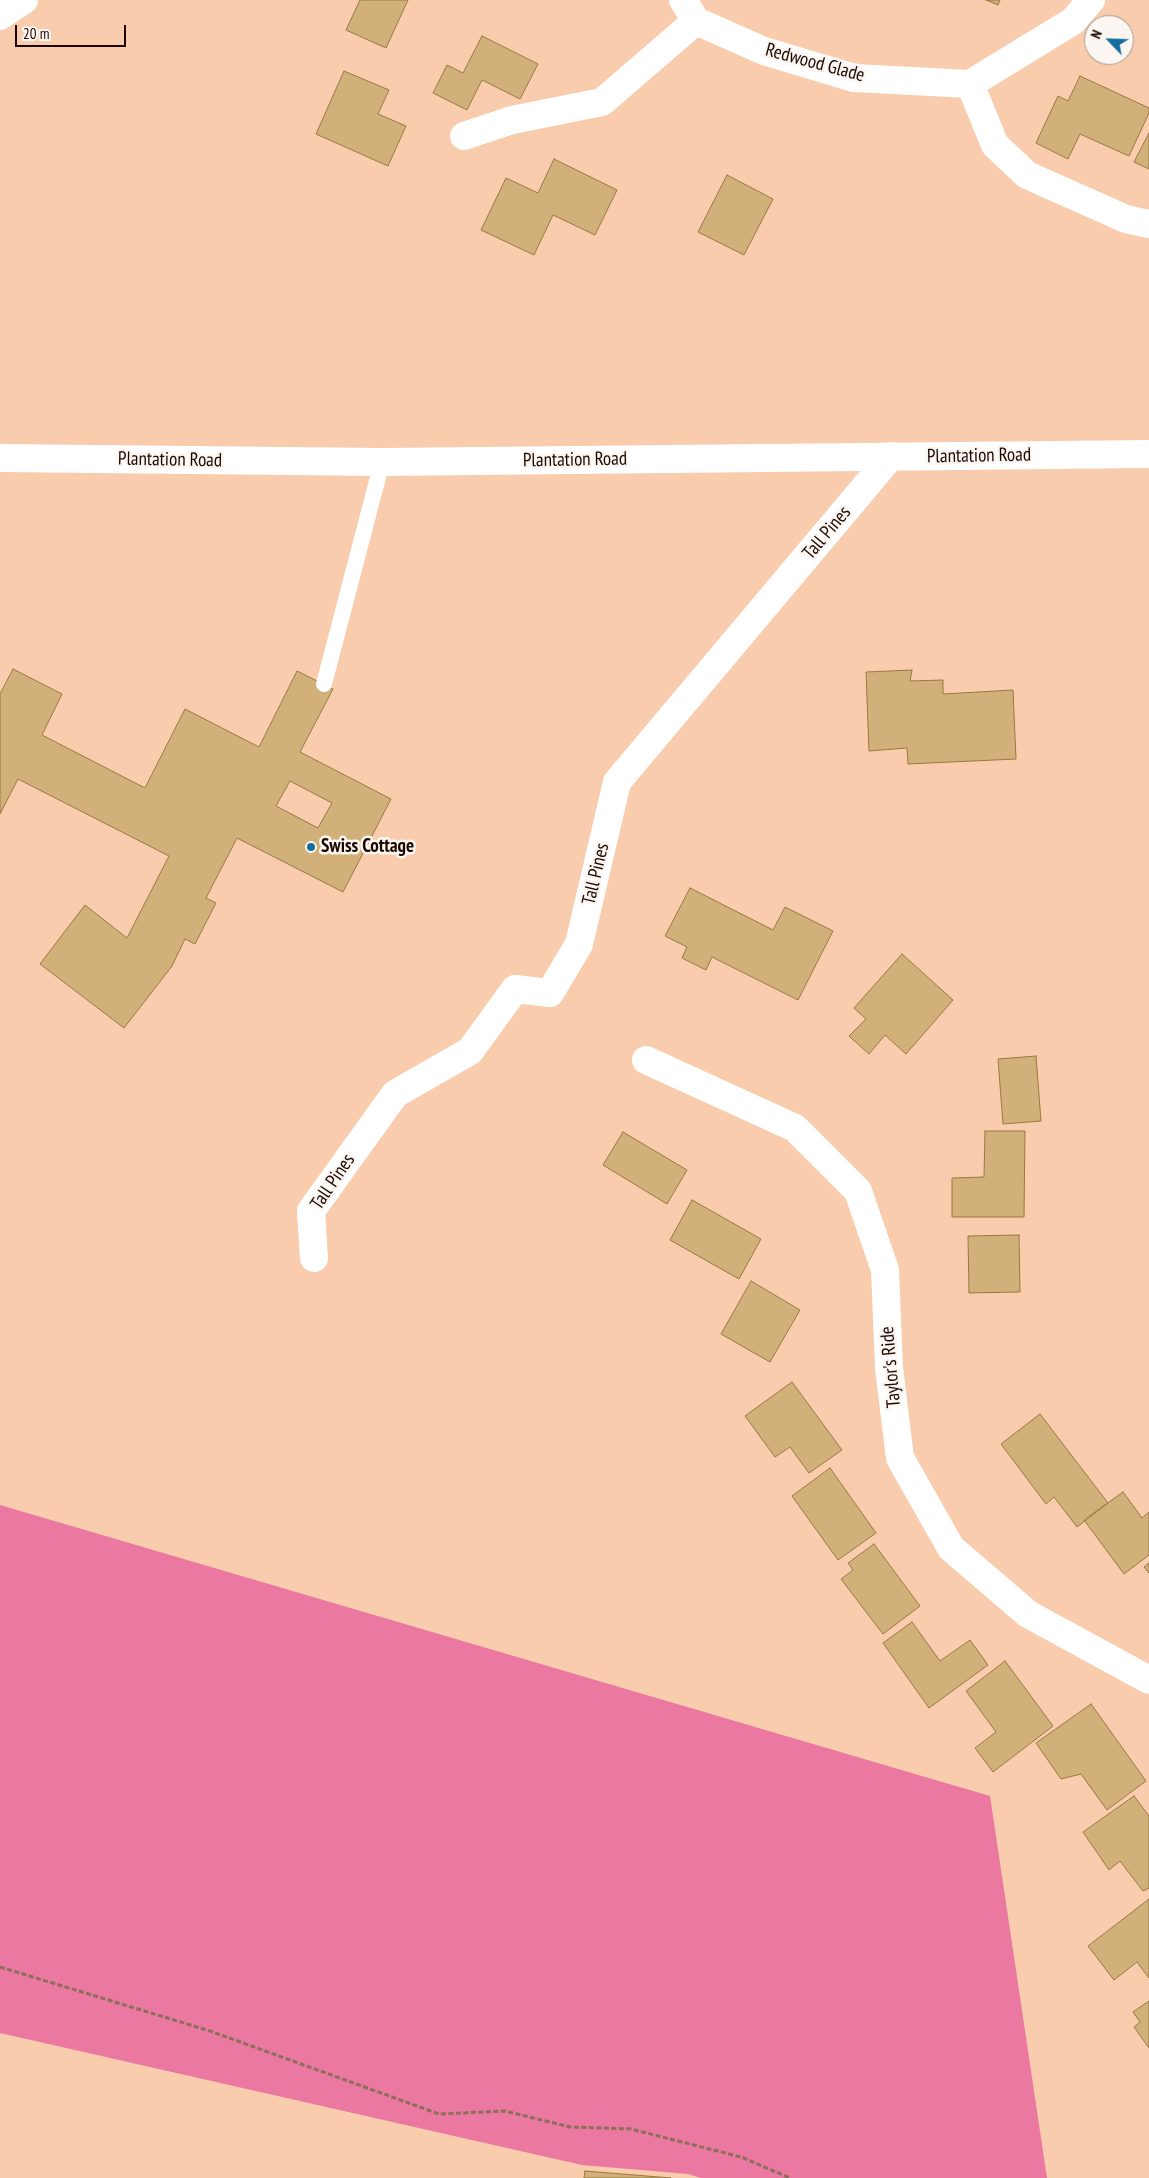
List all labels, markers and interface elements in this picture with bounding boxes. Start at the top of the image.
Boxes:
scale bar [18,15,129,47]
north arrow [1084,15,1134,65]
text: 20 m [23,24,49,43]
text: N [1086,27,1106,41]
street label: Redwood Glade [763,39,867,87]
street label: Plantation Road [927,444,1031,468]
street label: Plantation Road [118,448,222,472]
street label: Plantation Road [523,448,627,472]
street label: Tall Pines [798,502,856,564]
place label: Swiss Cottage [321,836,414,858]
marker: Swiss Cottage [305,841,317,853]
street label: Tall Pines [578,841,614,907]
street label: Tall Pines [306,1150,360,1214]
street label: Taylor's Ride [876,1325,906,1409]

